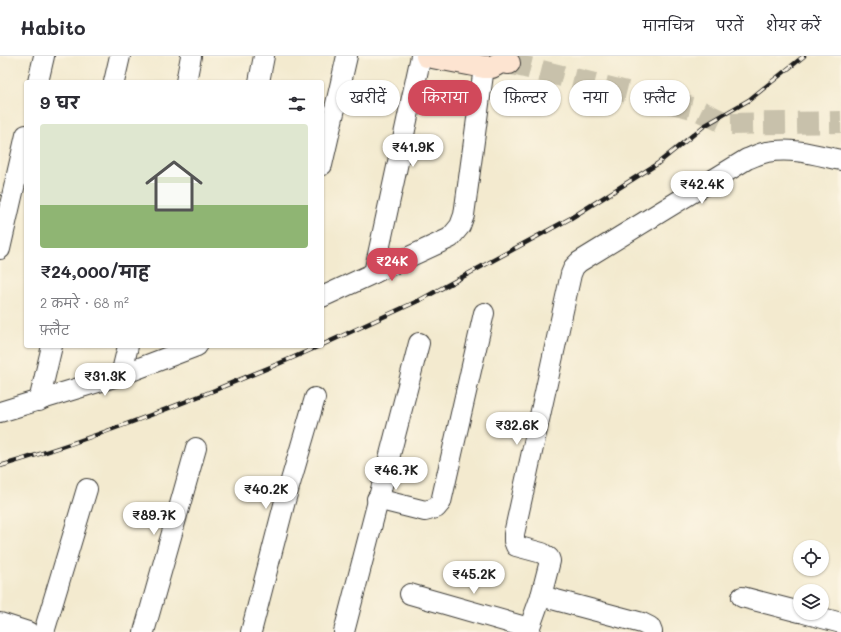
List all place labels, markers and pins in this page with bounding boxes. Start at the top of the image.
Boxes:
pin: ₹41.9K [380,134,446,168]
pin: ₹42.4K [669,171,735,205]
pin: ₹24K [368,248,416,282]
pin: ₹31.3K [72,363,138,397]
pin: ₹32.6K [484,412,550,446]
pin: ₹46.7K [363,457,429,491]
pin: ₹40.2K [233,476,299,510]
pin: ₹89.7K [121,502,187,536]
pin: ₹45.2K [441,561,507,595]

